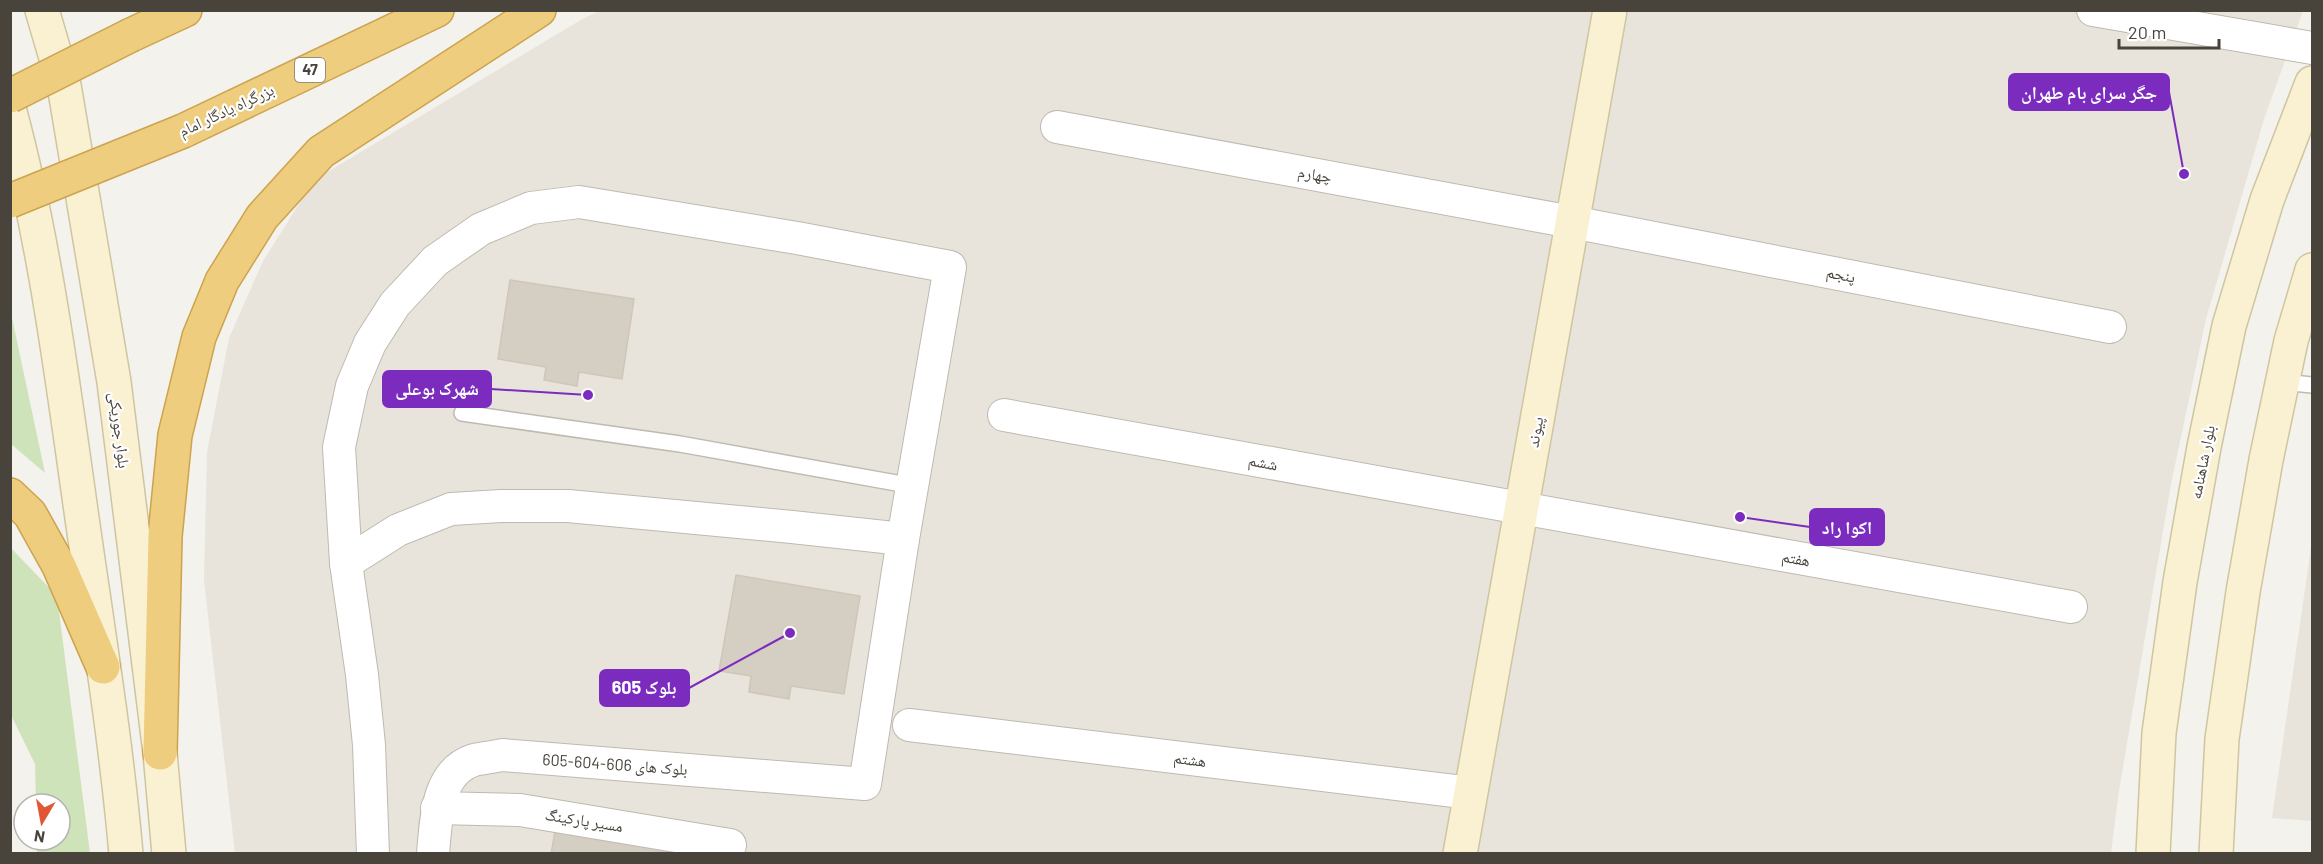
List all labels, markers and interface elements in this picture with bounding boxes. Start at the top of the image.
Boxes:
scale bar [2119,12,2220,50]
text: 20 m [2128,21,2166,43]
road number: 47 [295,58,325,82]
callout: جگر سرای بام طهران [2009,74,2169,110]
street label: بزرگراه یادگار امام [175,79,277,142]
text: جگر سرای بام طهران [2021,81,2157,105]
street label: چهارم [1296,161,1334,188]
street label: پنجم [1825,261,1858,288]
callout: شهرک بوعلی [383,371,491,407]
text: شهرک بوعلی [395,377,479,400]
street label: بلوار جوریکی [104,391,135,469]
street label: پیوند [1522,415,1548,449]
street label: بلوار شاهنامه [2185,423,2219,501]
street label: ششم [1247,450,1279,475]
callout: اکوا راد [1810,509,1884,545]
text: اکوا راد [1822,516,1872,538]
street label: هفتم [1780,546,1812,571]
callout: بلوک 605 [600,670,689,706]
text: بلوک 605 [612,676,676,699]
street label: هشتم [1172,747,1208,772]
street label: بلوک های 606-604-605 [542,749,688,780]
north arrow [12,792,72,852]
street label: مسیر پارکینگ [544,804,624,836]
text: N [32,827,46,848]

